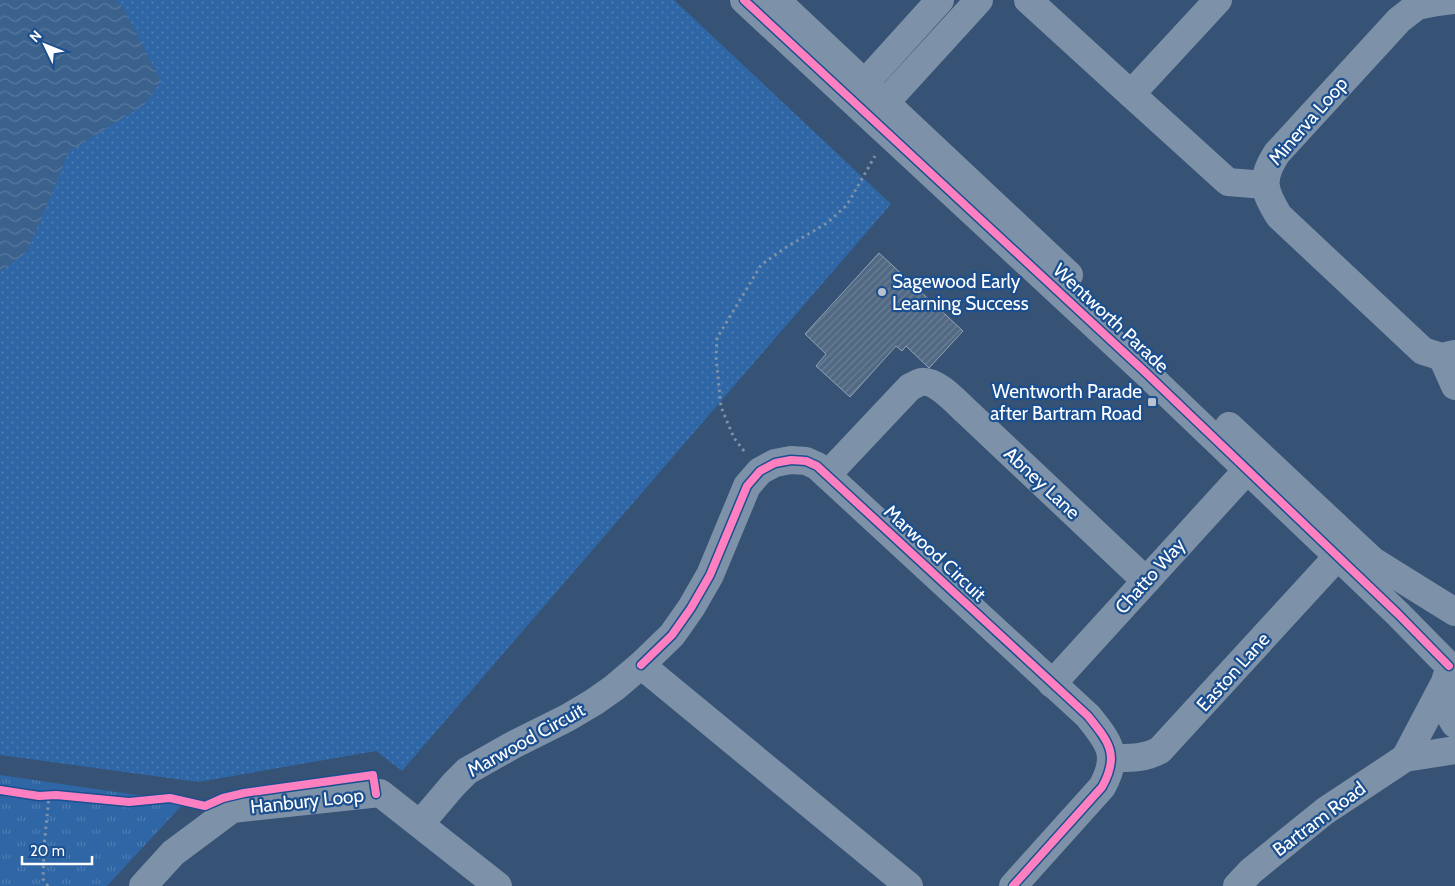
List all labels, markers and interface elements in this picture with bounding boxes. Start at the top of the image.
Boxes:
north arrow [20,20,70,70]
text: N [26,26,45,46]
street label: Minerva Loop [1264,72,1352,170]
street label: Wentworth Parade [1048,258,1174,378]
place label: Sagewood Early Learning Success [892,270,1029,315]
marker: Sagewood Early Learning Success [876,286,888,298]
place label: Wentworth Parade after Bartram Road [990,380,1142,425]
marker: Wentworth Parade after Bartram Road [1146,396,1158,408]
street label: Abney Lane [999,442,1085,524]
street label: Marwood Circuit [879,500,991,606]
street label: Chatto Way [1110,533,1190,619]
street label: Easton Lane [1192,628,1275,716]
street label: Marwood Circuit [463,698,589,782]
street label: Bartram Road [1268,777,1370,861]
street label: Hanbury Loop [249,784,365,818]
scale bar [22,834,92,866]
text: 20 m [30,842,65,860]

